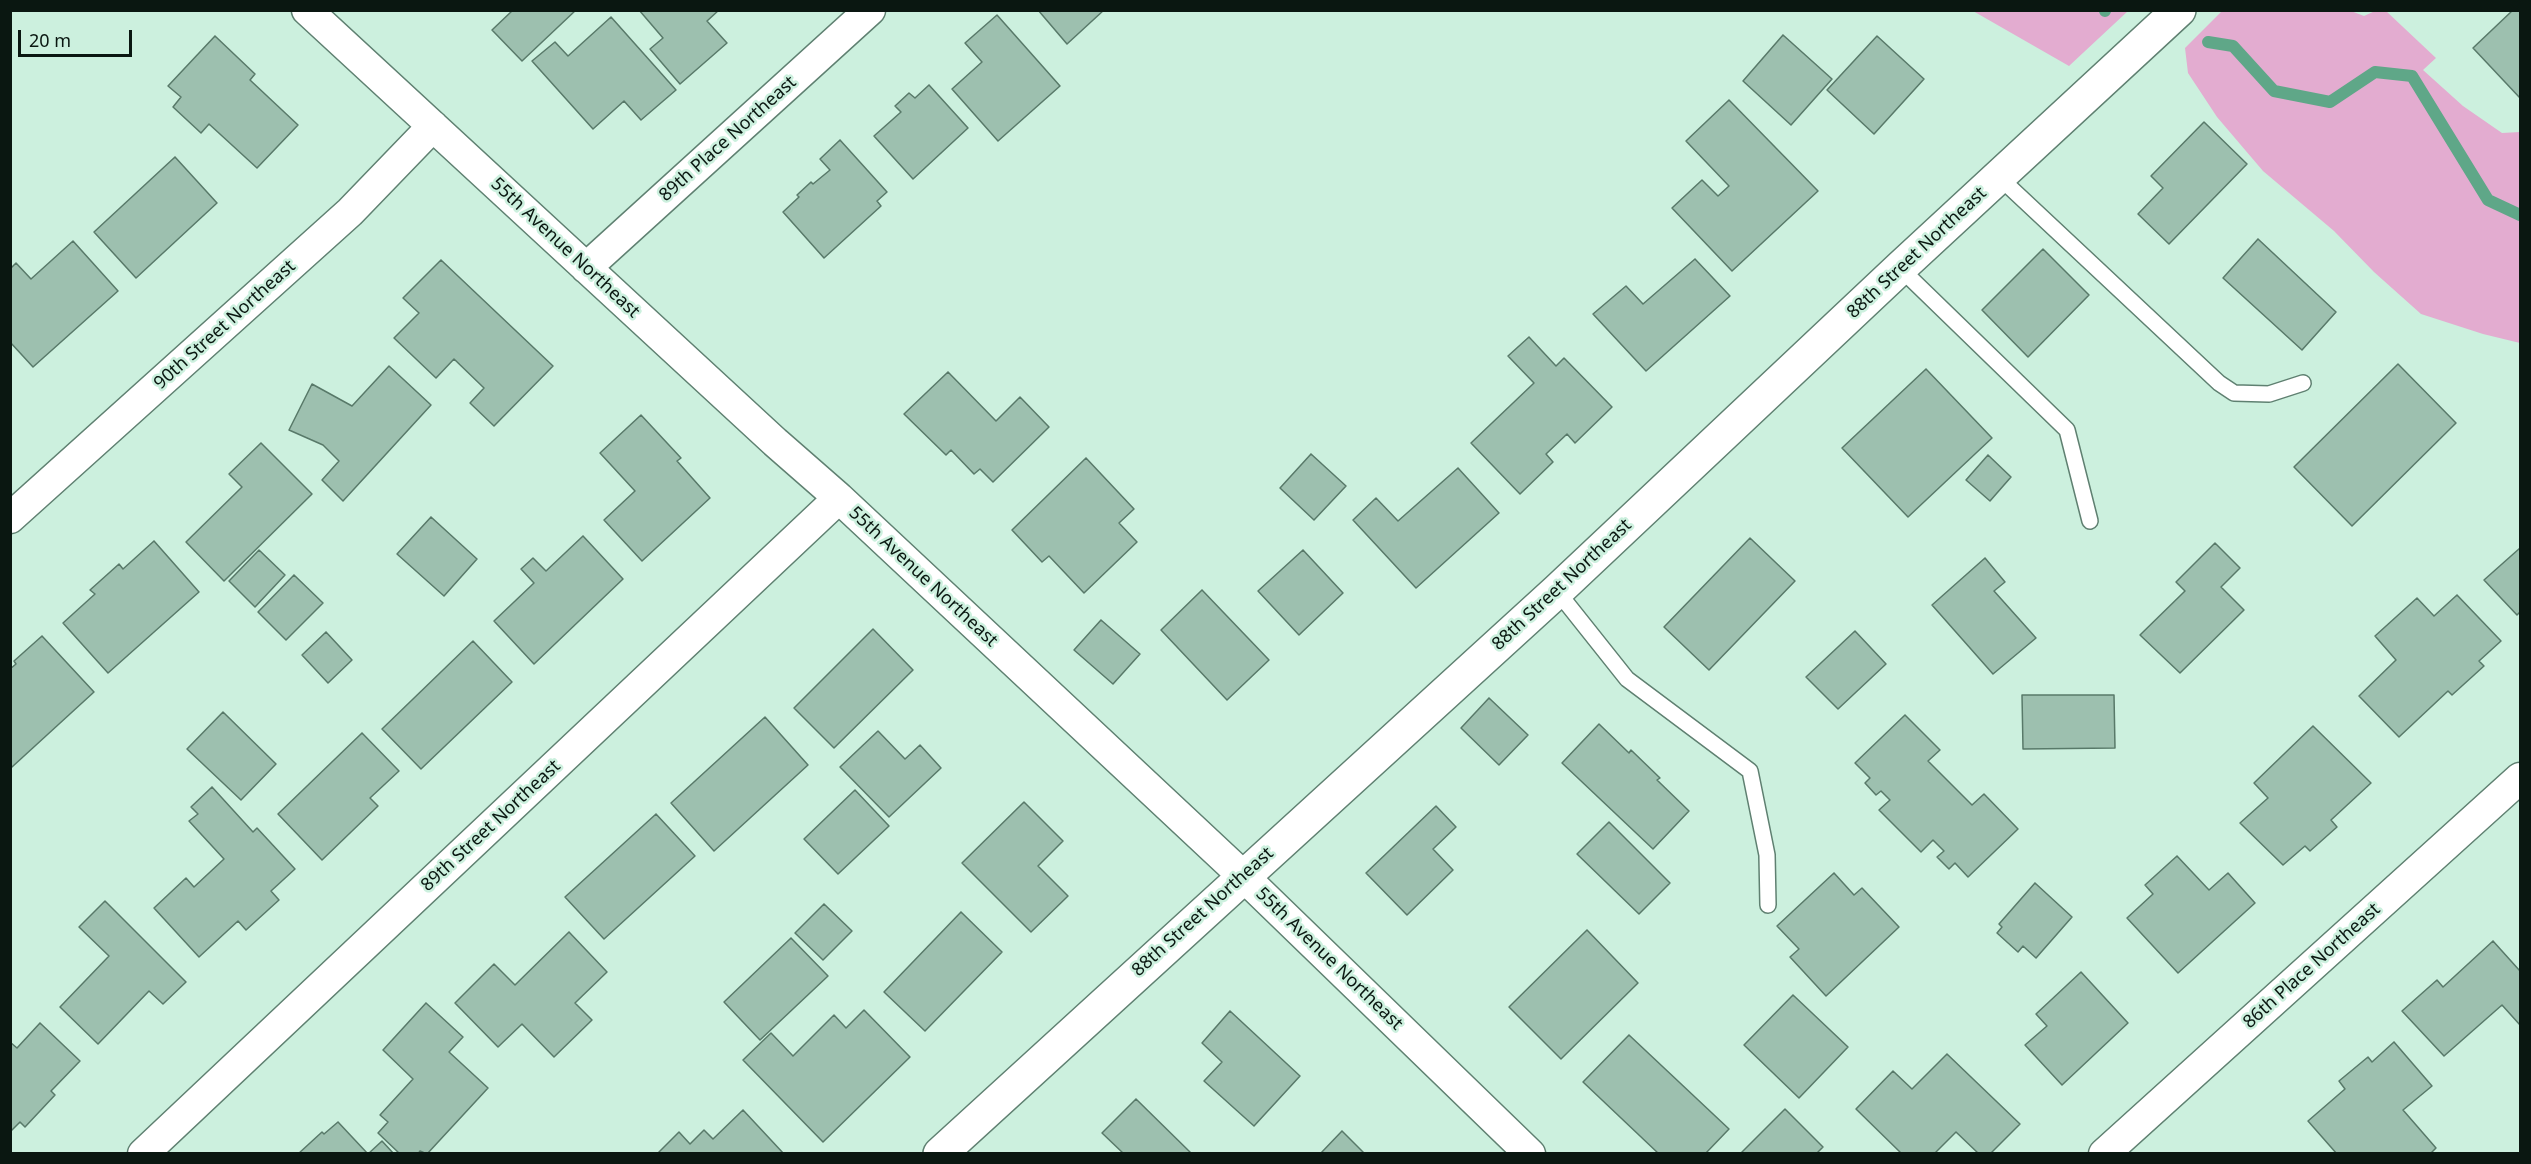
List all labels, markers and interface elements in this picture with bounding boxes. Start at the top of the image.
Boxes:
scale bar [21,18,135,56]
text: 20 m [29,28,71,52]
street label: 89th Place Northeast [655,72,801,206]
street label: 55th Avenue Northeast [486,173,644,323]
street label: 88th Street Northeast [1843,183,1991,323]
street label: 90th Street Northeast [150,256,300,394]
street label: 55th Avenue Northeast [844,502,1002,652]
street label: 88th Street Northeast [1488,515,1636,655]
street label: 89th Street Northeast [417,756,565,896]
street label: 88th Street Northeast [1128,843,1278,981]
street label: 55th Avenue Northeast [1251,883,1407,1035]
street label: 86th Place Northeast [2239,899,2385,1033]

